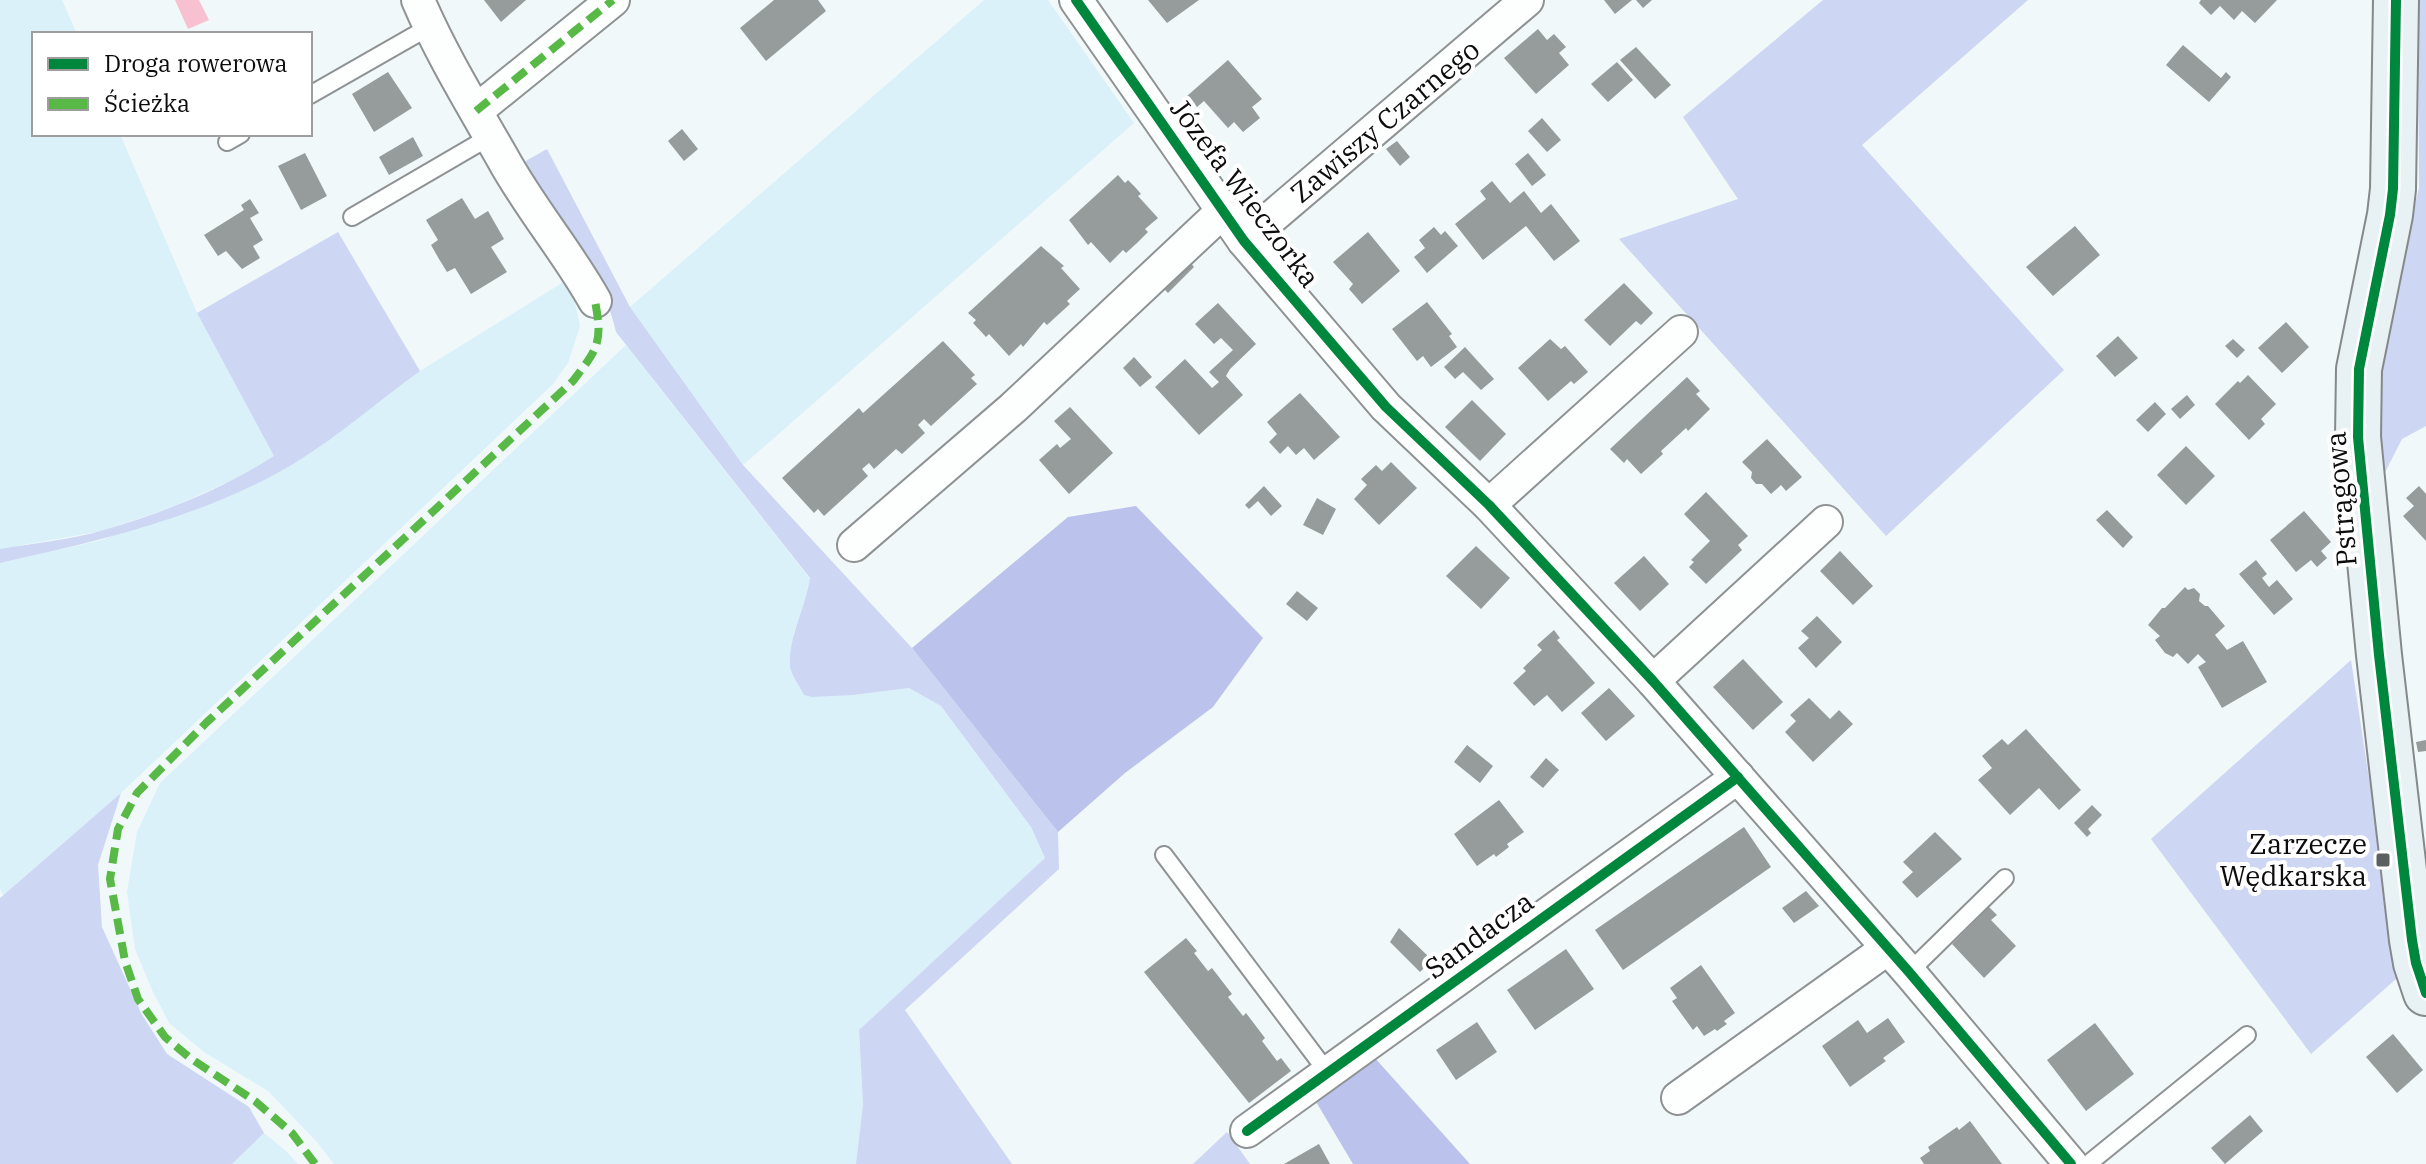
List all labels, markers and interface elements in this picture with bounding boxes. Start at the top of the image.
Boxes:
street label: Zawiszy Czarnego [1282,31,1487,211]
legend [32,32,312,136]
text: Droga rowerowa [104,47,288,79]
text: Ścieżka [104,87,190,119]
street label: Józefa Wieczorka [1162,91,1329,295]
street label: Pstrągowa [2316,430,2365,568]
place label: Zarzecze Wędkarska [2219,825,2367,894]
marker: Zarzecze Wędkarska [2374,851,2392,869]
street label: Sandacza [1417,883,1541,987]

